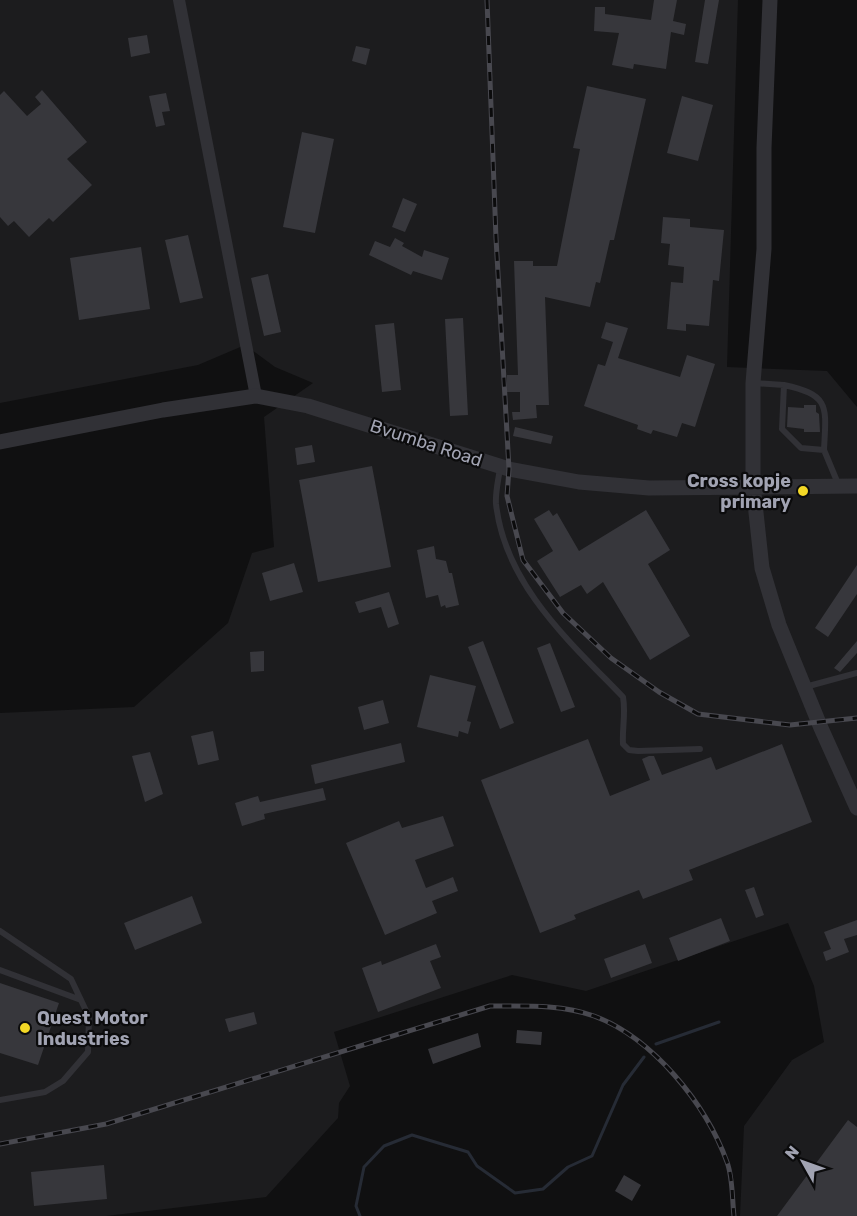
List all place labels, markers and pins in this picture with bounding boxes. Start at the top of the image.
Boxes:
place label: Cross kopje primary [687,470,791,513]
marker: Cross kopje primary [796,484,810,498]
place label: Quest Motor Industries [37,1007,148,1050]
marker: Quest Motor Industries [18,1021,32,1035]

